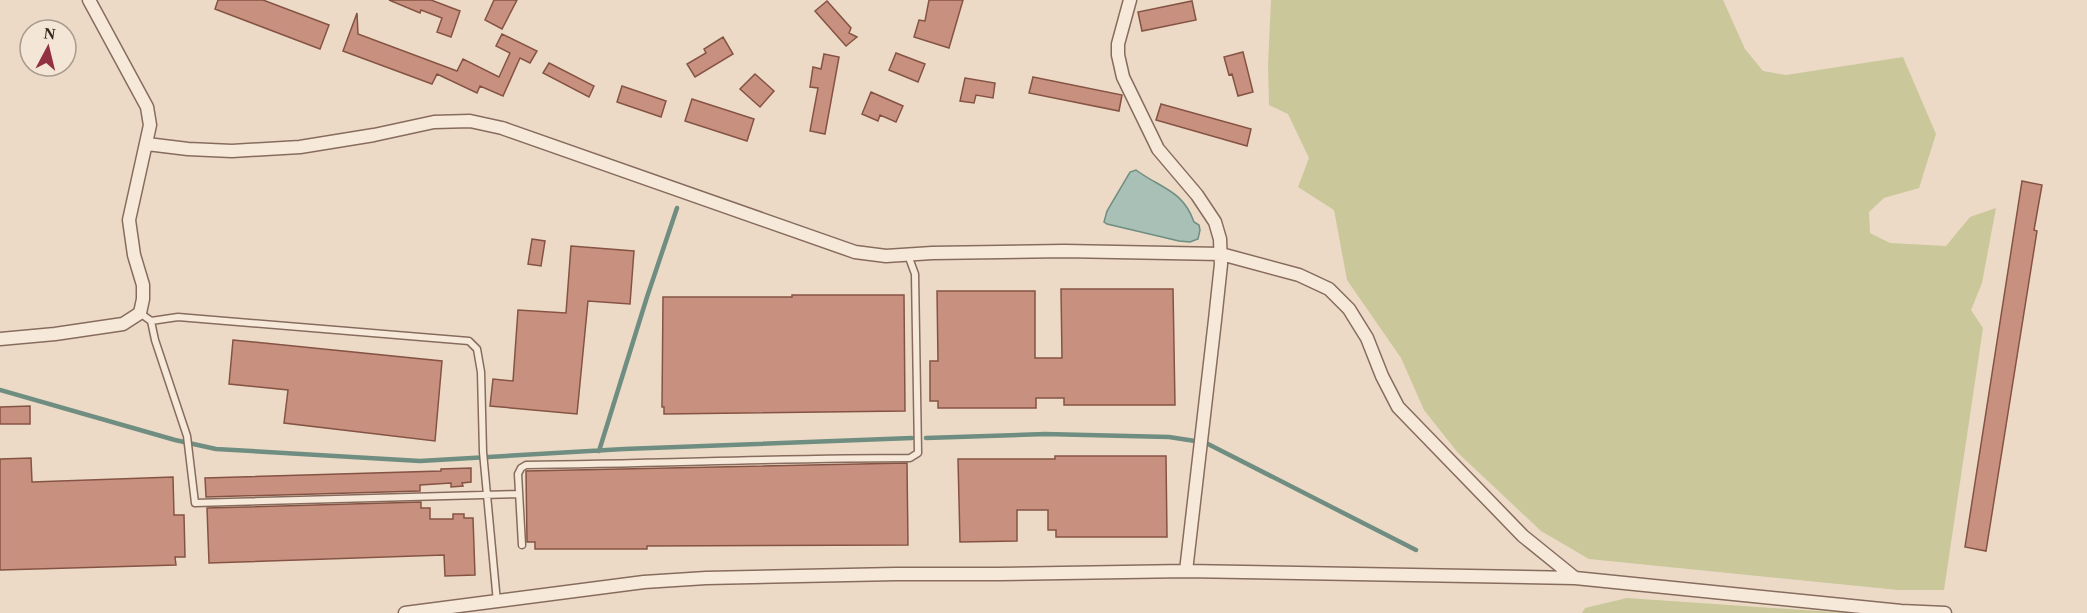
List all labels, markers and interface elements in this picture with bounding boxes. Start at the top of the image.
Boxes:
north arrow [18,18,78,78]
text: N [43,24,57,43]

